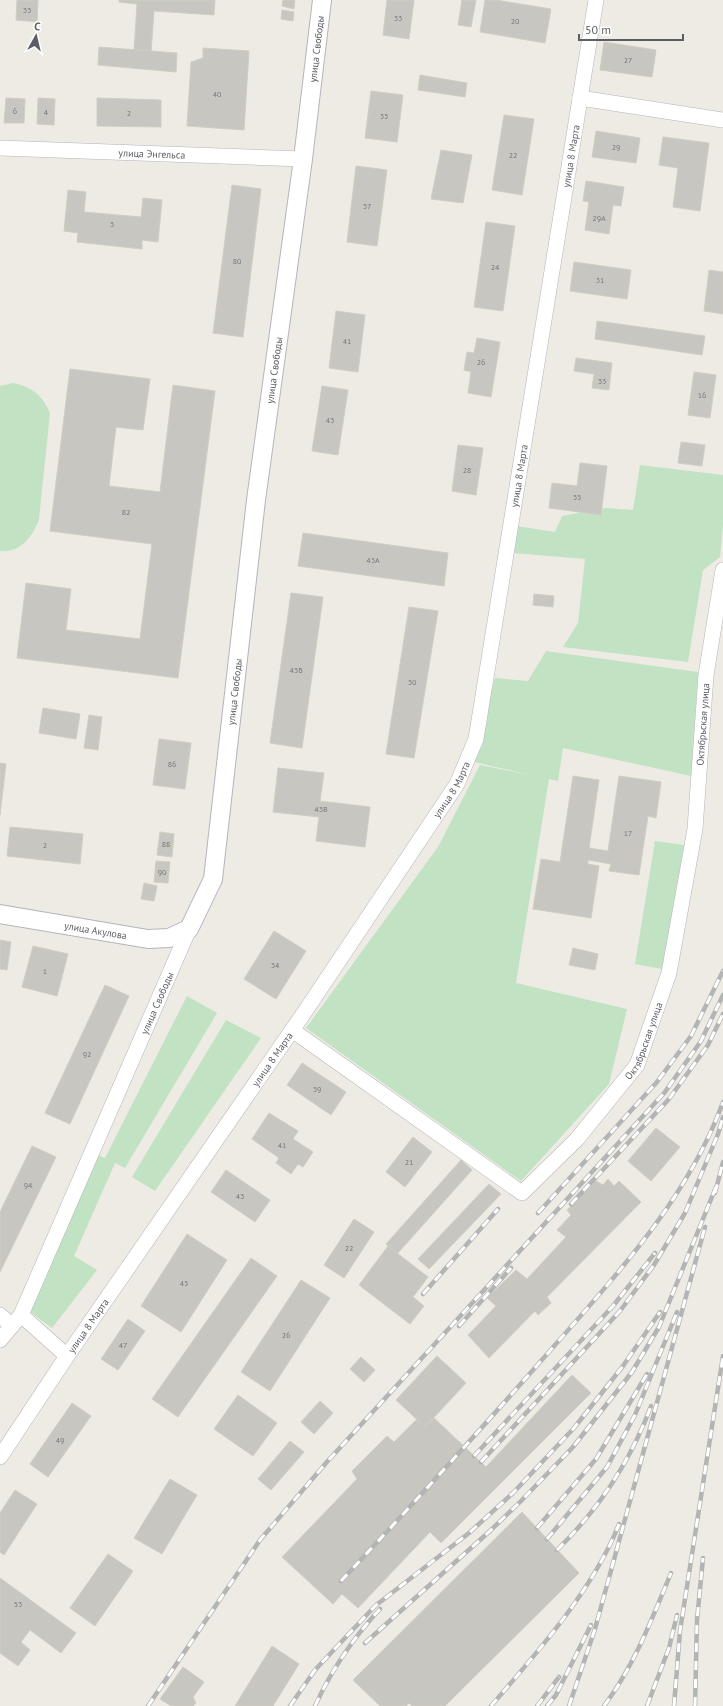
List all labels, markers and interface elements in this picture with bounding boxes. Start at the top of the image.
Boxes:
house number: 33 [23,5,31,15]
house number: 33 [394,13,402,23]
street label: улица Свободы [306,15,327,83]
north arrow [16,16,56,56]
house number: 20 [511,16,520,26]
scale bar [579,16,683,42]
text: С [33,19,41,33]
text: 50 m [585,22,611,37]
house number: 27 [624,55,632,65]
house number: 40 [213,89,222,99]
house number: 6 [13,106,17,116]
house number: 4 [44,107,49,117]
house number: 2 [127,108,131,118]
house number: 35 [380,111,388,121]
street label: улица 8 Марта [559,124,582,188]
house number: 29 [612,142,620,152]
street label: улица Энгельса [118,146,186,161]
house number: 22 [509,150,517,160]
house number: 37 [363,201,371,211]
house number: 29А [592,213,606,223]
house number: 3 [110,219,114,229]
house number: 80 [233,256,242,266]
house number: 24 [491,262,500,272]
house number: 31 [596,275,604,285]
street label: улица Свободы [263,336,285,404]
house number: 41 [343,336,351,346]
house number: 26 [477,357,485,367]
house number: 33 [598,376,606,386]
house number: 16 [698,390,706,400]
house number: 43 [326,415,334,425]
street label: улица 8 Марта [507,443,530,508]
house number: 28 [463,465,471,475]
house number: 35 [573,492,581,502]
house number: 82 [122,507,130,517]
house number: 43А [366,555,380,565]
street label: улица Свободы [224,658,244,726]
house number: 43Б [289,665,303,675]
house number: 30 [408,677,417,687]
street label: Октябрьская улица [693,682,712,766]
house number: 86 [168,759,176,769]
street label: улица 8 Марта [430,759,472,820]
house number: 43В [314,804,328,814]
house number: 17 [624,828,632,838]
house number: 88 [162,839,170,849]
house number: 2 [43,840,47,850]
house number: 90 [158,867,167,877]
street label: улица Акулова [63,918,128,942]
house number: 34 [271,960,280,970]
house number: 1 [43,966,47,976]
street label: улица Свободы [138,970,176,1036]
street label: Октябрьская улица [621,1000,665,1082]
street label: улица 8 Марта [249,1029,295,1089]
house number: 92 [83,1049,91,1059]
house number: 39 [313,1084,321,1094]
house number: 41 [278,1140,286,1150]
house number: 21 [405,1157,413,1167]
house number: 94 [24,1180,33,1190]
house number: 43 [236,1191,244,1201]
house number: 22 [345,1243,353,1253]
house number: 45 [180,1278,188,1288]
street label: улица 8 Марта [65,1296,111,1355]
house number: 26 [282,1330,290,1340]
house number: 47 [119,1340,127,1350]
house number: 49 [56,1435,64,1445]
house number: 53 [14,1599,22,1609]

